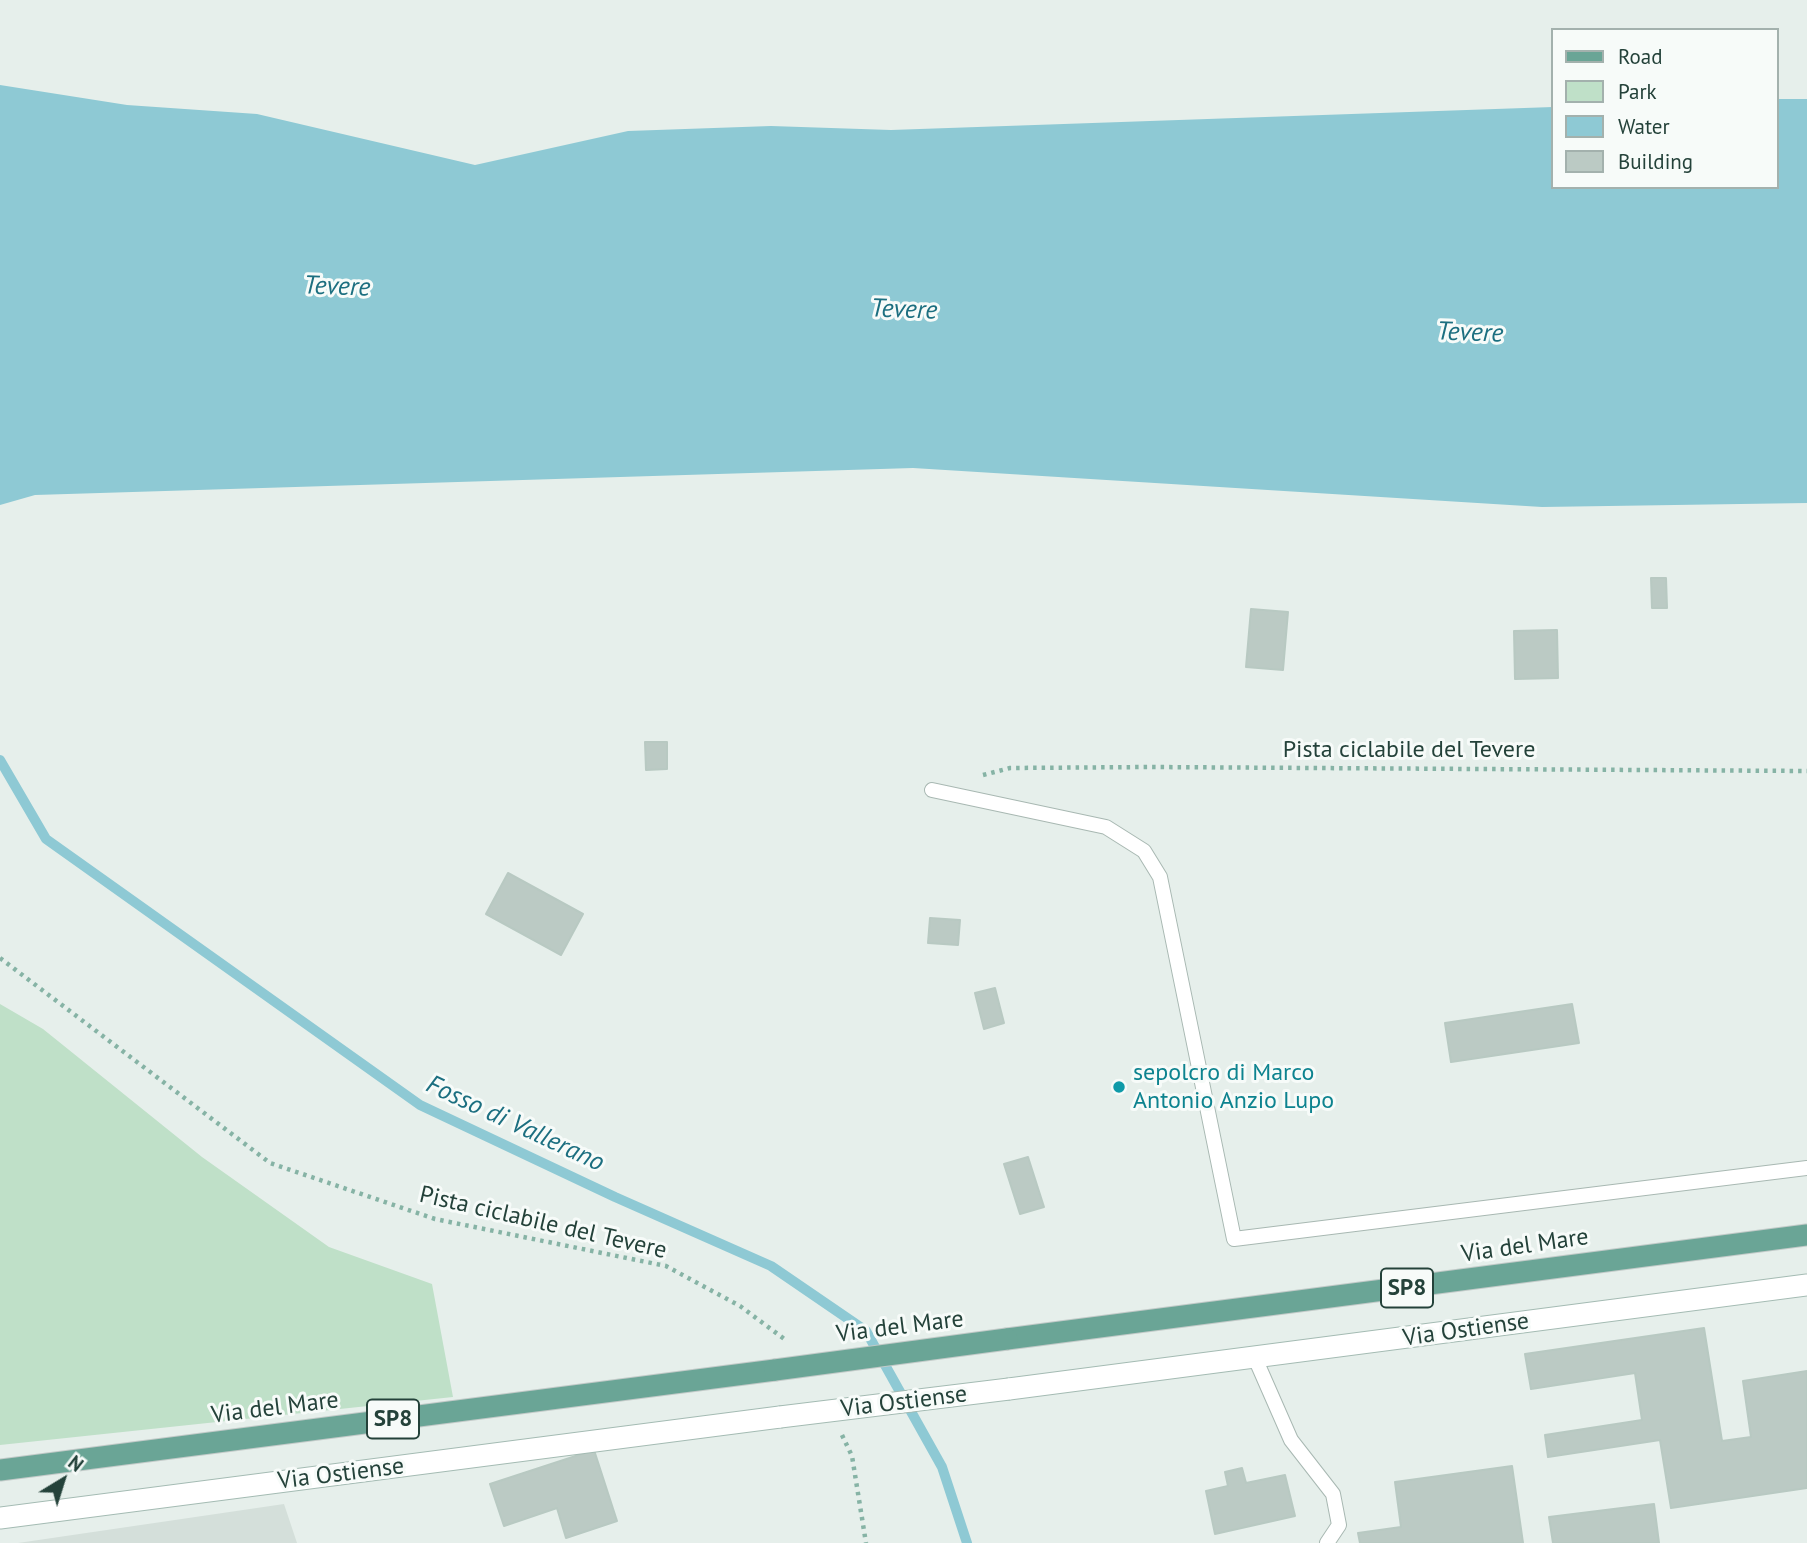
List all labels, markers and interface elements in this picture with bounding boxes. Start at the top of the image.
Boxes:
legend [1552,28,1779,189]
text: Road [1618,43,1662,70]
text: Park [1618,78,1657,105]
text: Water [1618,113,1670,140]
text: Building [1618,148,1693,175]
water label: Tevere [303,270,371,304]
water label: Tevere [870,293,938,327]
water label: Tevere [1436,316,1504,350]
street label: Pista ciclabile del Tevere [1283,736,1535,764]
place label: sepolcro di Marco Antonio Anzio Lupo [1133,1059,1334,1115]
water label: Fosso di Vallerano [421,1069,609,1179]
marker: sepolcro di Marco Antonio Anzio Lupo [1111,1079,1127,1095]
street label: Pista ciclabile del Tevere [417,1181,669,1265]
street label: Via del Mare [1460,1223,1590,1269]
road number: SP8 [1381,1268,1433,1308]
street label: Via del Mare [835,1305,965,1349]
street label: Via Ostiense [1401,1307,1531,1353]
street label: Via Ostiense [839,1380,969,1424]
street label: Via del Mare [210,1386,340,1430]
road number: SP8 [367,1400,419,1438]
north arrow [28,1445,98,1515]
text: N [64,1450,88,1477]
street label: Via Ostiense [276,1452,406,1496]

